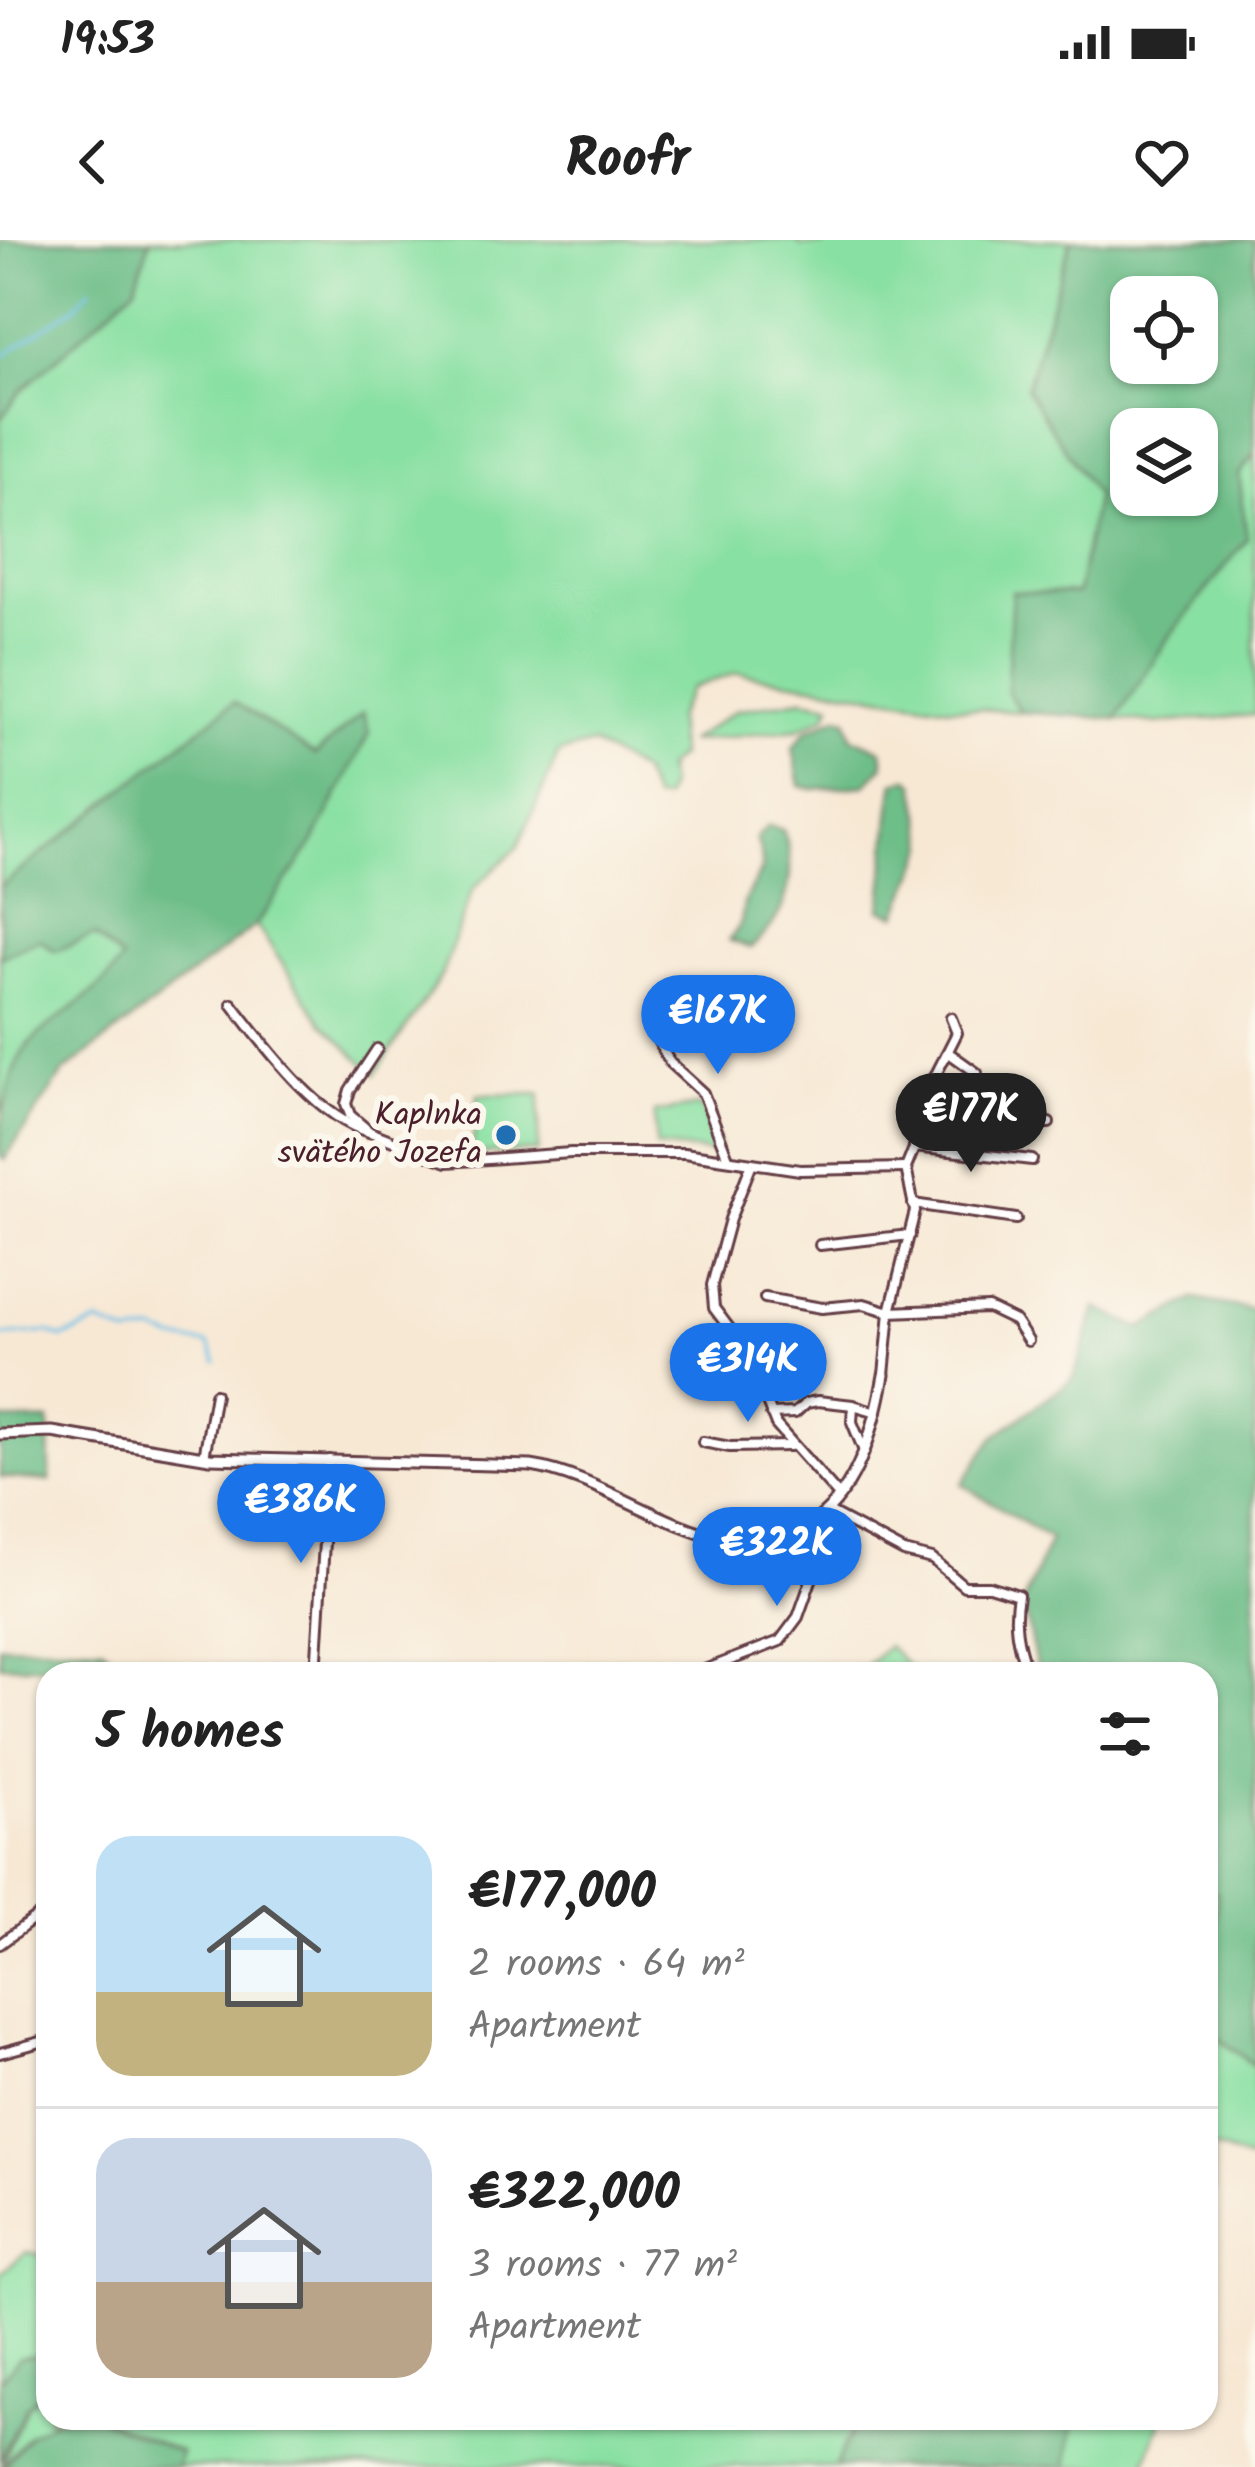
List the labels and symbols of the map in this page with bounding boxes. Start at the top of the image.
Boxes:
pin: €167K [634,975,802,1077]
pin: €177K [887,1073,1055,1175]
place label: Kaplnka svätého Jozefa [278,1090,482,1181]
marker: Kaplnka svätého Jozefa [493,1122,519,1148]
pin: €314K [664,1323,832,1425]
pin: €386K [217,1464,385,1566]
pin: €322K [693,1507,861,1609]

